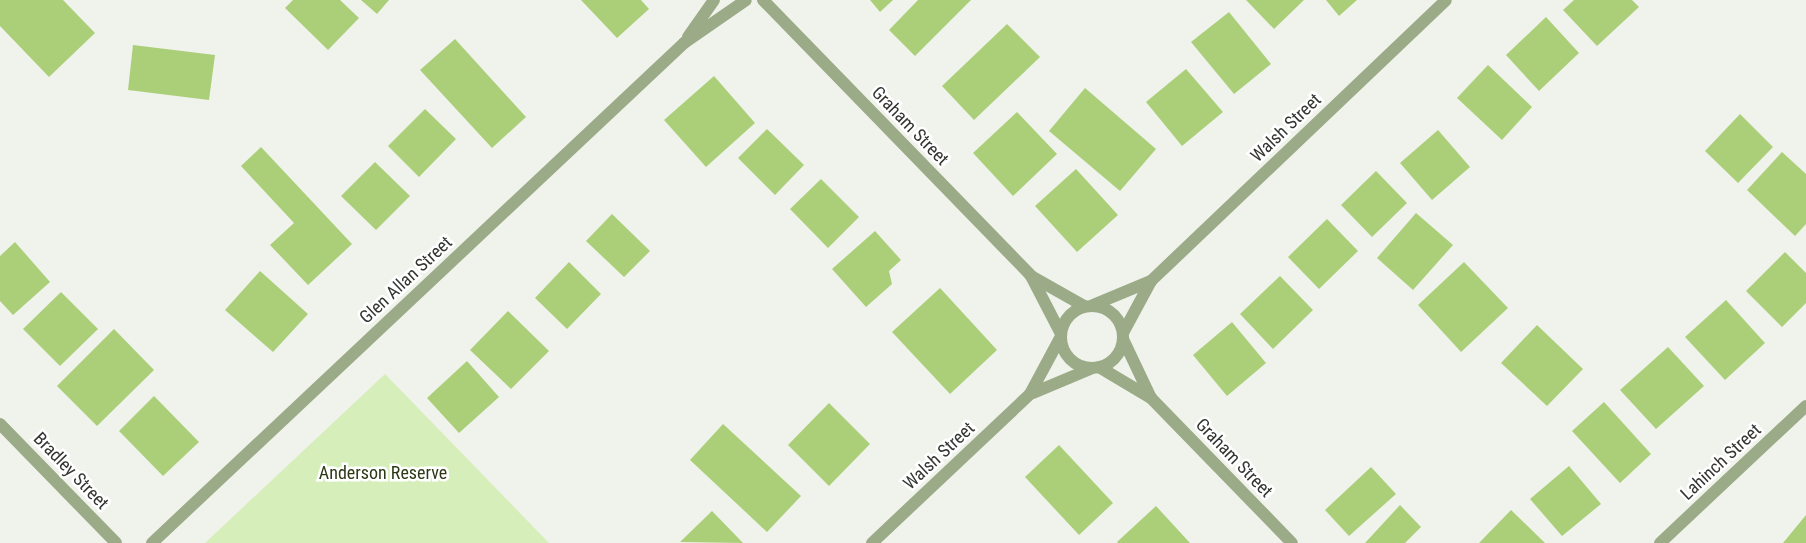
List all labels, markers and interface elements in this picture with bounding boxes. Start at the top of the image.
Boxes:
street label: Graham Street [867,82,953,170]
street label: Walsh Street [1246,89,1326,167]
street label: Glen Allan Street [355,232,457,328]
street label: Graham Street [1191,414,1277,502]
street label: Walsh Street [899,418,979,494]
street label: Lahinch Street [1676,419,1766,505]
street label: Bradley Street [29,428,113,514]
park label: Anderson Reserve [319,462,447,484]

